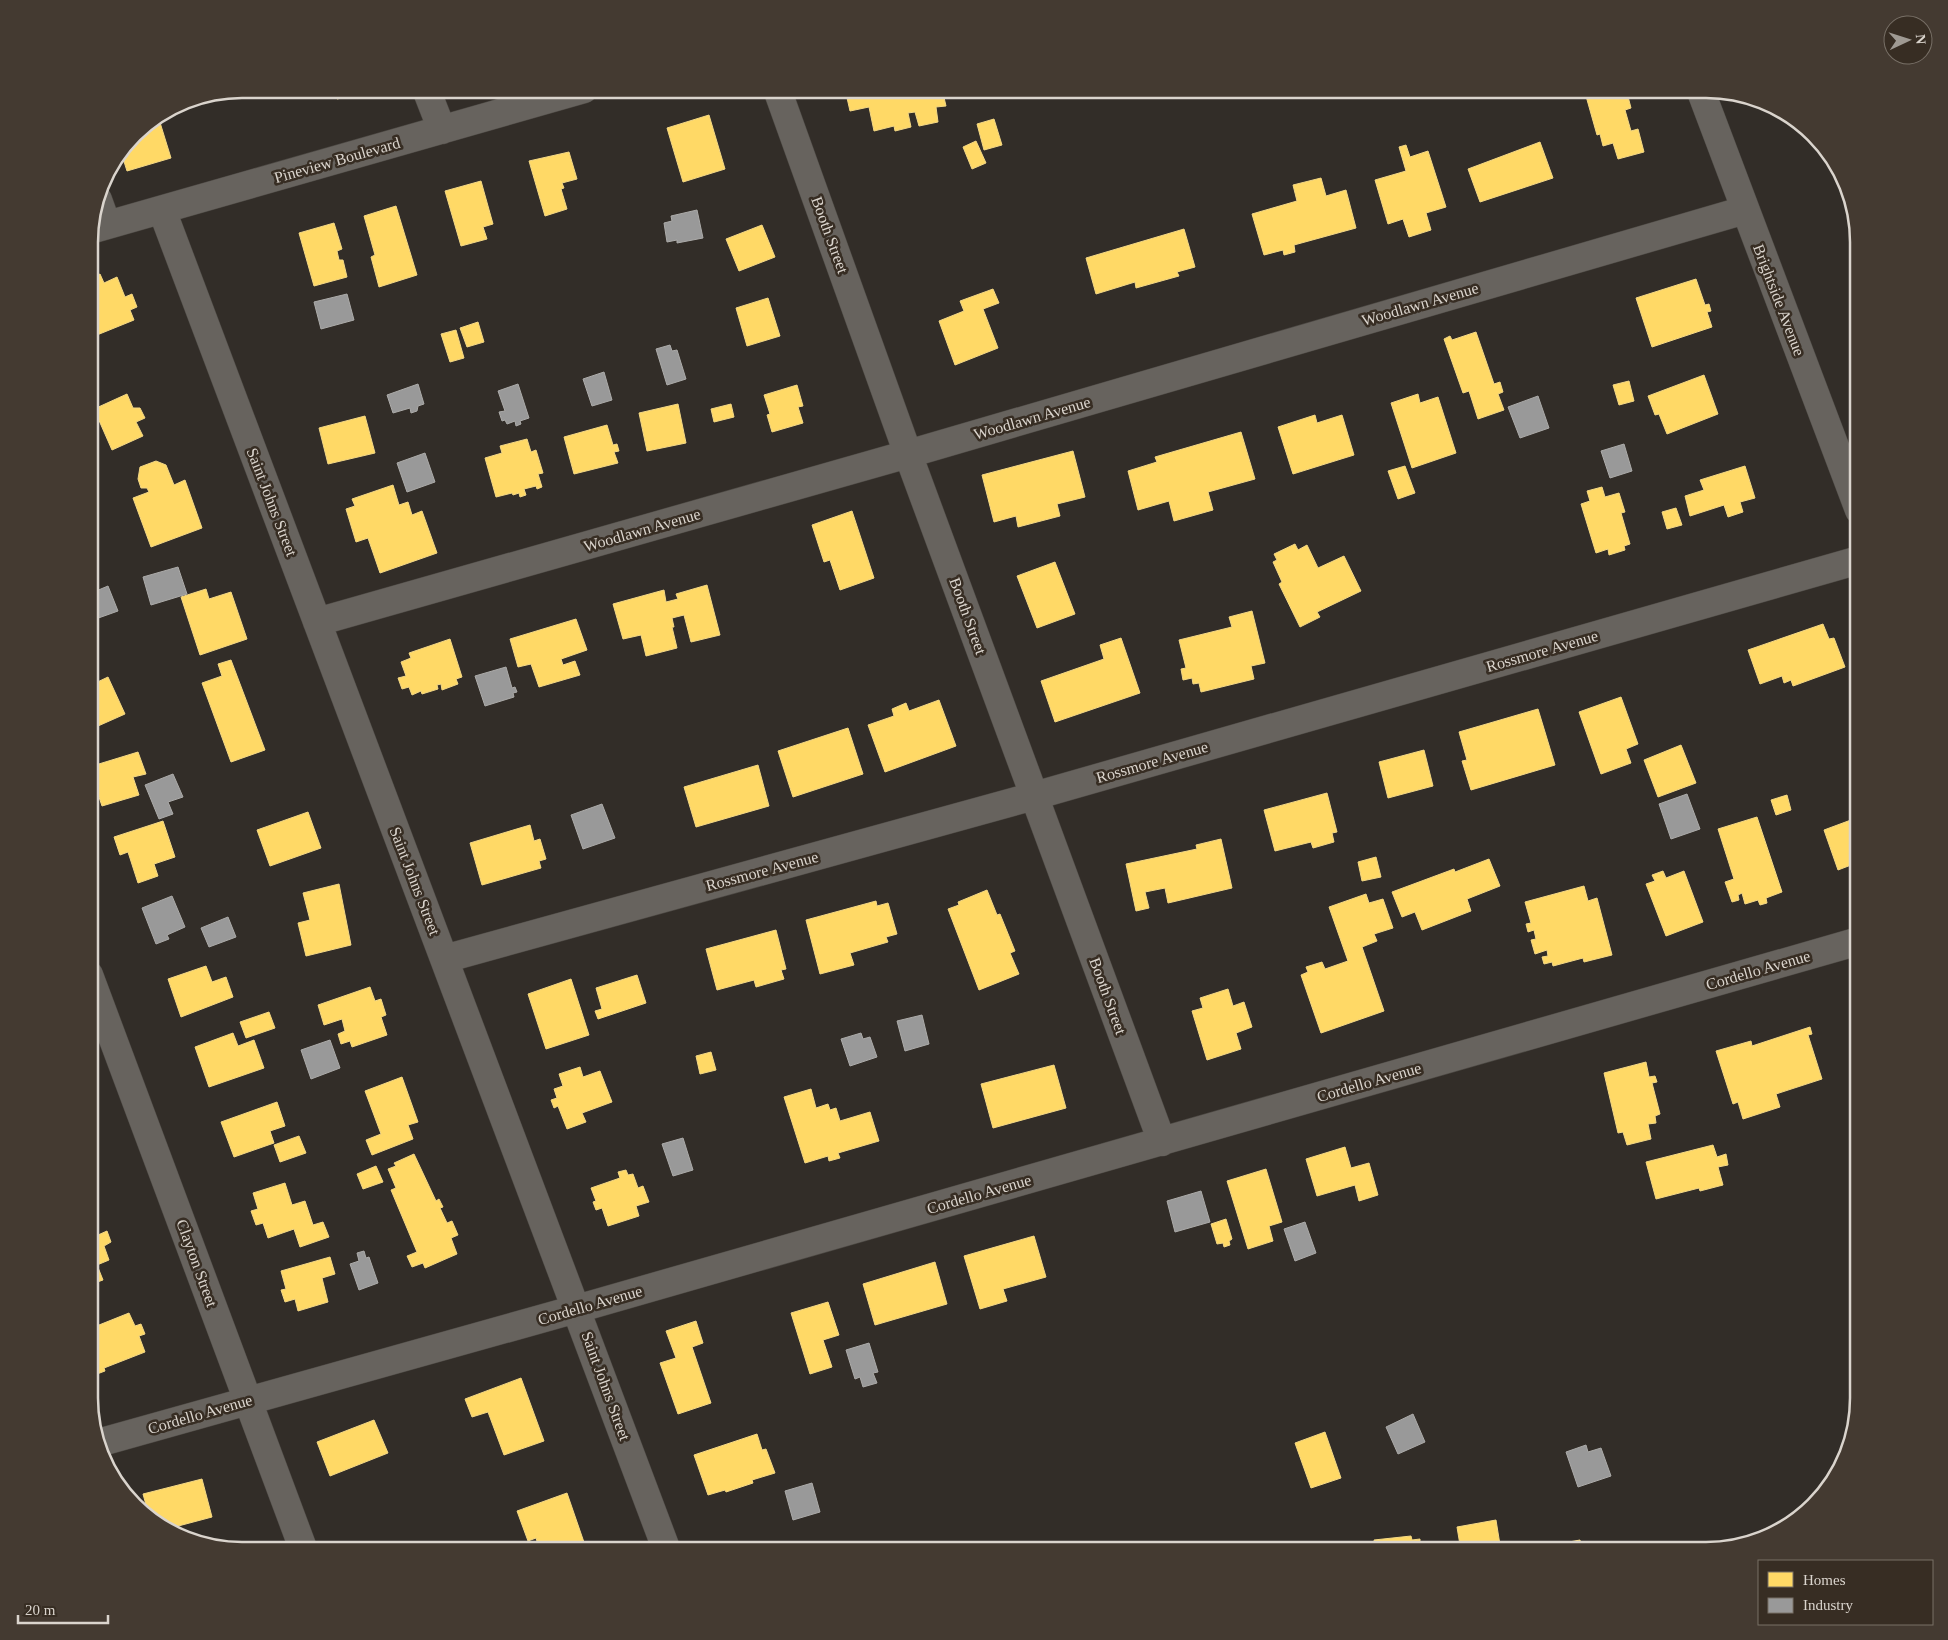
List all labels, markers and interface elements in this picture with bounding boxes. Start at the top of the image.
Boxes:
north arrow [1883,15,1933,65]
text: N [1913,34,1928,45]
street label: Pineview Boulevard [272,134,402,186]
street label: Booth Street [808,194,852,276]
street label: Brightside Avenue [1749,242,1808,359]
street label: Woodlawn Avenue [1360,279,1480,329]
street label: Woodlawn Avenue [972,393,1092,443]
street label: Saint Johns Street [244,445,301,559]
street label: Woodlawn Avenue [582,505,702,555]
street label: Booth Street [946,575,990,657]
street label: Rossmore Avenue [1484,627,1600,675]
street label: Rossmore Avenue [1094,738,1210,786]
street label: Saint Johns Street [387,824,444,938]
street label: Rossmore Avenue [704,848,820,894]
street label: Cordello Avenue [1704,947,1812,993]
street label: Booth Street [1086,955,1130,1037]
street label: Cordello Avenue [1315,1059,1423,1105]
street label: Cordello Avenue [925,1171,1033,1217]
street label: Clayton Street [172,1217,221,1310]
street label: Cordello Avenue [536,1282,644,1328]
street label: Saint Johns Street [578,1329,634,1443]
street label: Cordello Avenue [146,1391,254,1437]
legend [1758,1560,1933,1625]
text: Homes [1803,1572,1846,1588]
scale bar [18,1592,108,1624]
text: Industry [1803,1597,1853,1613]
text: 20 m [25,1602,56,1618]

